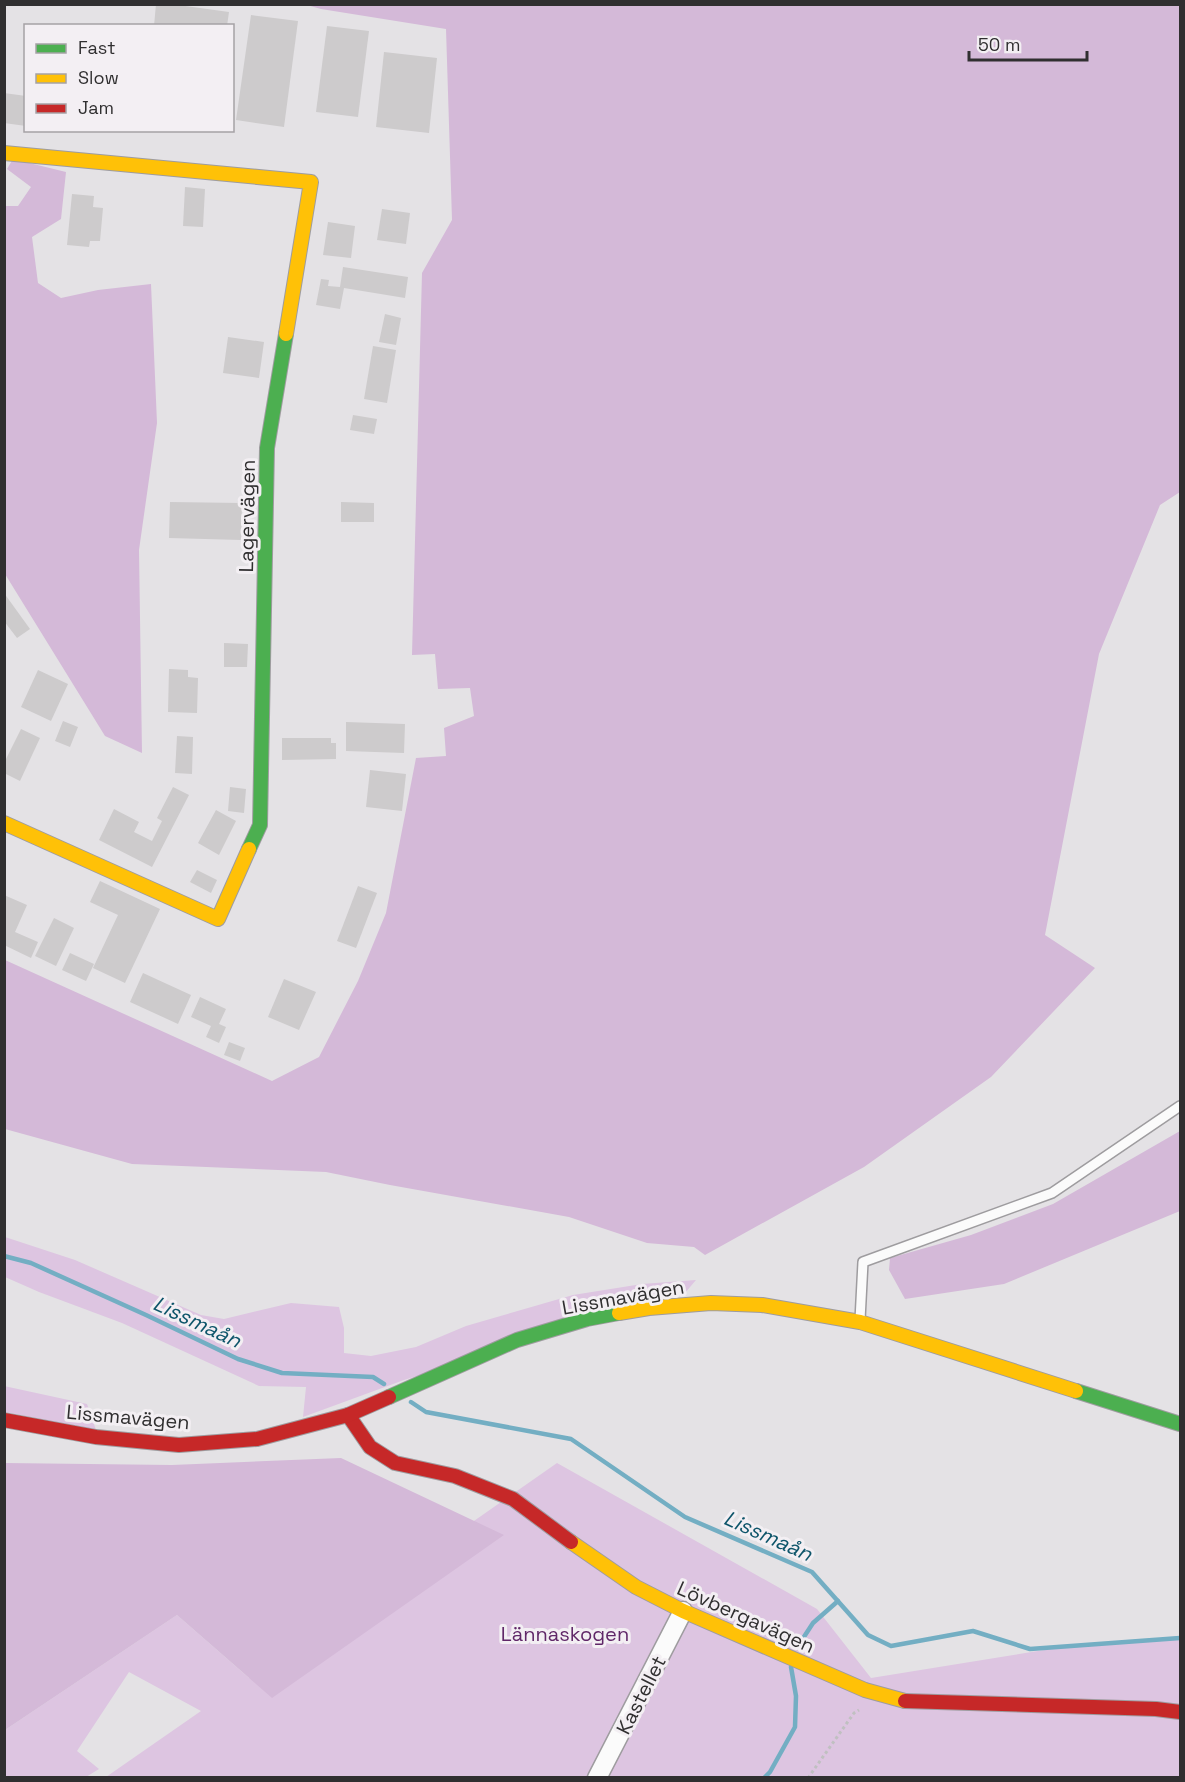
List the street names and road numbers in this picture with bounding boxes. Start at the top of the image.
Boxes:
street label: Lagervägen [233,459,261,573]
street label: Lissmavägen [560,1273,686,1321]
street label: Lissmavägen [65,1399,191,1435]
street label: Lövbergavägen [673,1575,819,1659]
street label: Kastellet [610,1651,672,1739]

